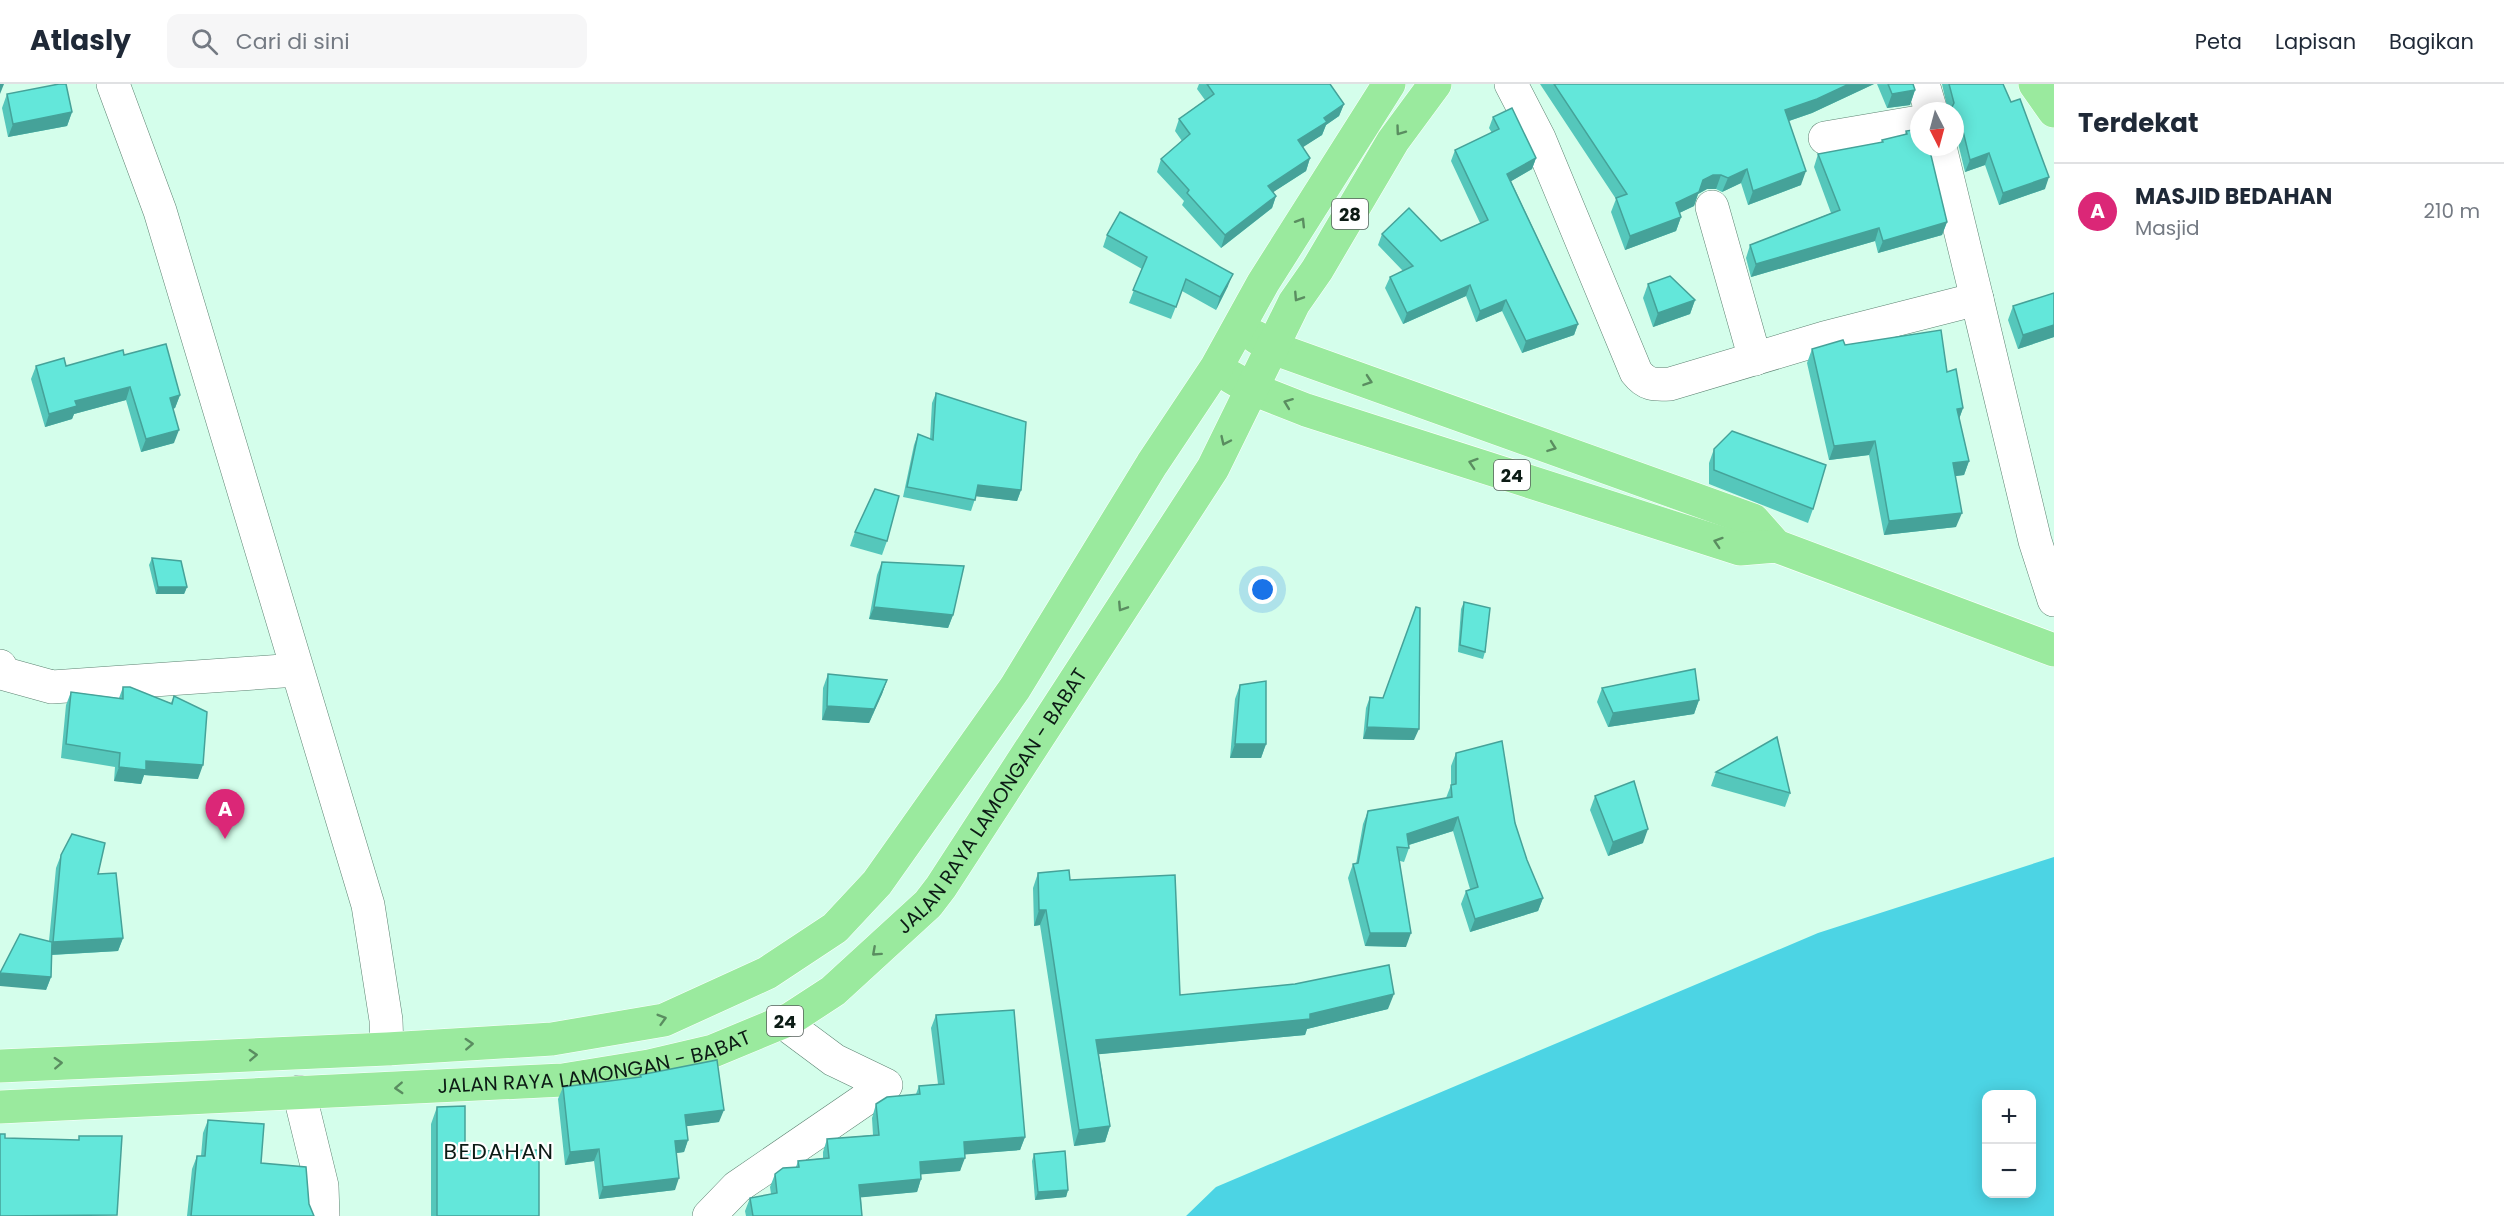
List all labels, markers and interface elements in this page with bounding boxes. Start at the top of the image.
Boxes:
search box [167,14,587,68]
text: Atlasly [30,21,131,60]
icon: search [188,25,221,58]
text: Cari di sini [236,26,350,57]
text: Peta [2195,27,2242,56]
text: Lapisan [2275,27,2356,56]
text: Bagikan [2389,27,2474,56]
north arrow [1910,102,1964,156]
text: Terdekat [2078,105,2198,141]
one-way arrow [1396,125,1407,136]
text: MASJID BEDAHAN [2135,181,2332,212]
text: A [2090,197,2105,225]
text: 210 m [2424,197,2480,225]
road number: 28 [1332,199,1368,229]
text: Masjid [2135,214,2200,242]
one-way arrow [1293,218,1305,228]
one-way arrow [1295,291,1306,302]
one-way arrow [1362,374,1373,387]
one-way arrow [1283,398,1294,410]
one-way arrow [1221,435,1233,446]
one-way arrow [1546,440,1557,453]
one-way arrow [1468,457,1479,470]
road number: 24 [1494,460,1530,490]
one-way arrow [1713,537,1724,550]
your location [1248,575,1277,604]
one-way arrow [1119,600,1130,611]
street label: JALAN RAYA LAMONGAN - BABAT [890,662,1094,940]
pin: A [206,790,244,839]
one-way arrow [872,945,883,956]
road number: 24 [767,1006,803,1036]
one-way arrow [656,1014,667,1026]
street label: JALAN RAYA LAMONGAN - BABAT [437,1023,755,1100]
one-way arrow [464,1037,473,1050]
one-way arrow [249,1048,258,1061]
one-way arrow [54,1057,63,1070]
one-way arrow [394,1081,403,1094]
map controls [1982,1090,2036,1198]
button: + [1982,1090,2036,1144]
district label: BEDAHAN [443,1136,555,1167]
button: − [1982,1144,2036,1198]

